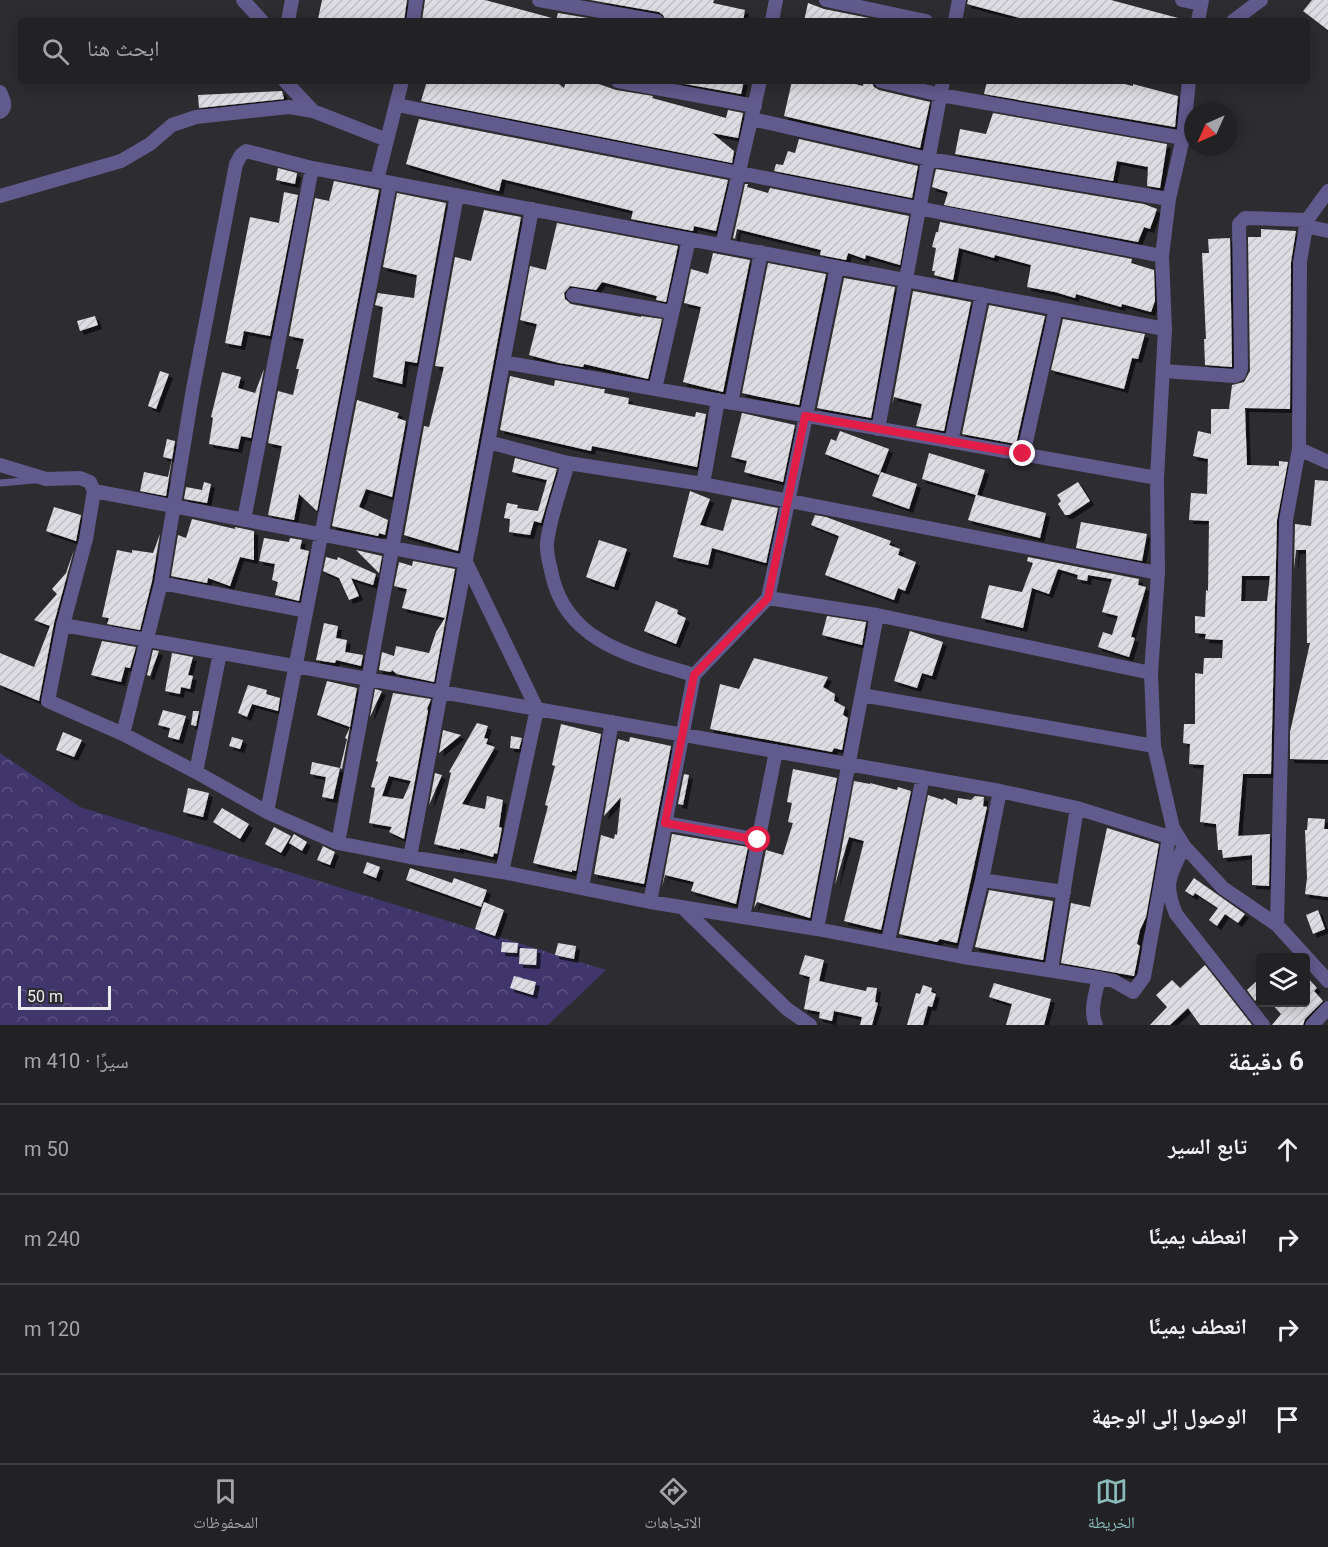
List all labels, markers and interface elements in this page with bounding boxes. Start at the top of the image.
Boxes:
search box [18,18,1310,84]
icon: search [39,35,72,68]
text: ابحث هنا [87,36,160,61]
north arrow [1184,102,1238,156]
route end [1009,440,1035,466]
route start [744,826,770,852]
map controls [1256,953,1310,1007]
button: layers [1256,953,1310,1007]
scale bar [18,983,111,1010]
text: 50 m [27,987,63,1006]
text: 6 دقيقة [1228,1046,1304,1076]
text: سيرًا · 410 m [24,1049,129,1073]
icon: ahead [1271,1133,1304,1166]
text: تابع السير [1168,1134,1247,1159]
text: 50 m [24,1137,69,1161]
icon: right [1271,1223,1304,1256]
text: انعطف يمينًا [1148,1224,1247,1249]
text: 240 m [24,1227,80,1251]
icon: right [1271,1313,1304,1346]
text: انعطف يمينًا [1148,1314,1247,1339]
text: 120 m [24,1317,80,1341]
icon: arrive [1271,1403,1304,1436]
text: الوصول إلى الوجهة [1091,1404,1247,1429]
tab: المحفوظات [193,1475,258,1538]
tab: الاتجاهات [645,1475,701,1538]
tab: الخريطة [1088,1475,1135,1538]

